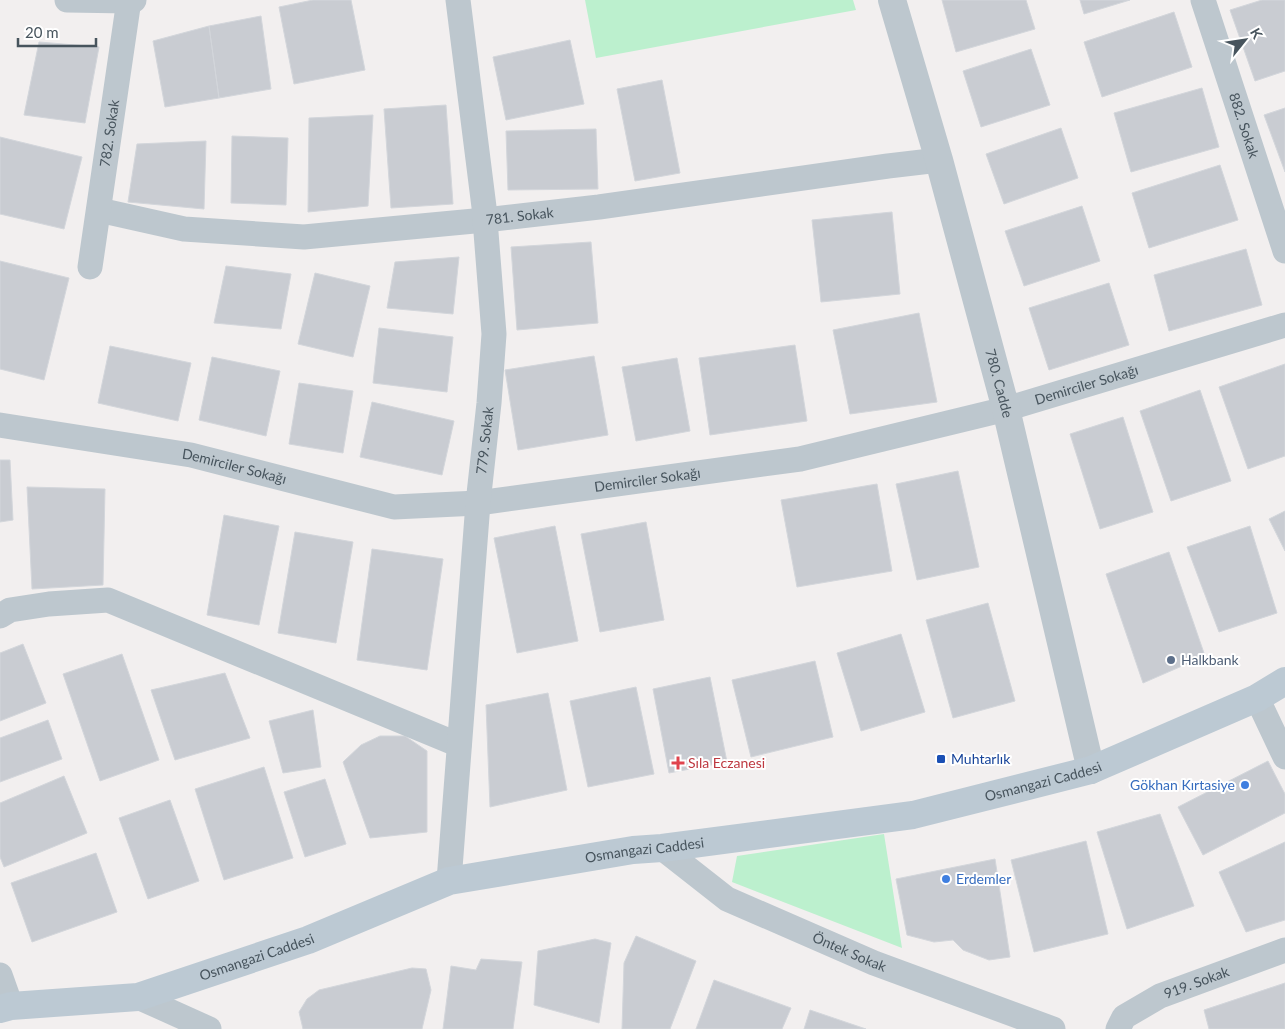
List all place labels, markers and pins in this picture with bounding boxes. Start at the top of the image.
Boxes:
place label: Halkbank [1181,651,1239,668]
marker: Halkbank [1165,654,1177,666]
place label: Muhtarlık [951,750,1011,767]
marker: Muhtarlık [935,753,947,765]
place label: Sıla Eczanesi [688,754,765,771]
marker: Sıla Eczanesi [672,757,684,769]
place label: Gökhan Kırtasiye [1130,776,1235,793]
marker: Gökhan Kırtasiye [1239,779,1251,791]
place label: Erdemler [956,870,1011,887]
marker: Erdemler [940,873,952,885]

